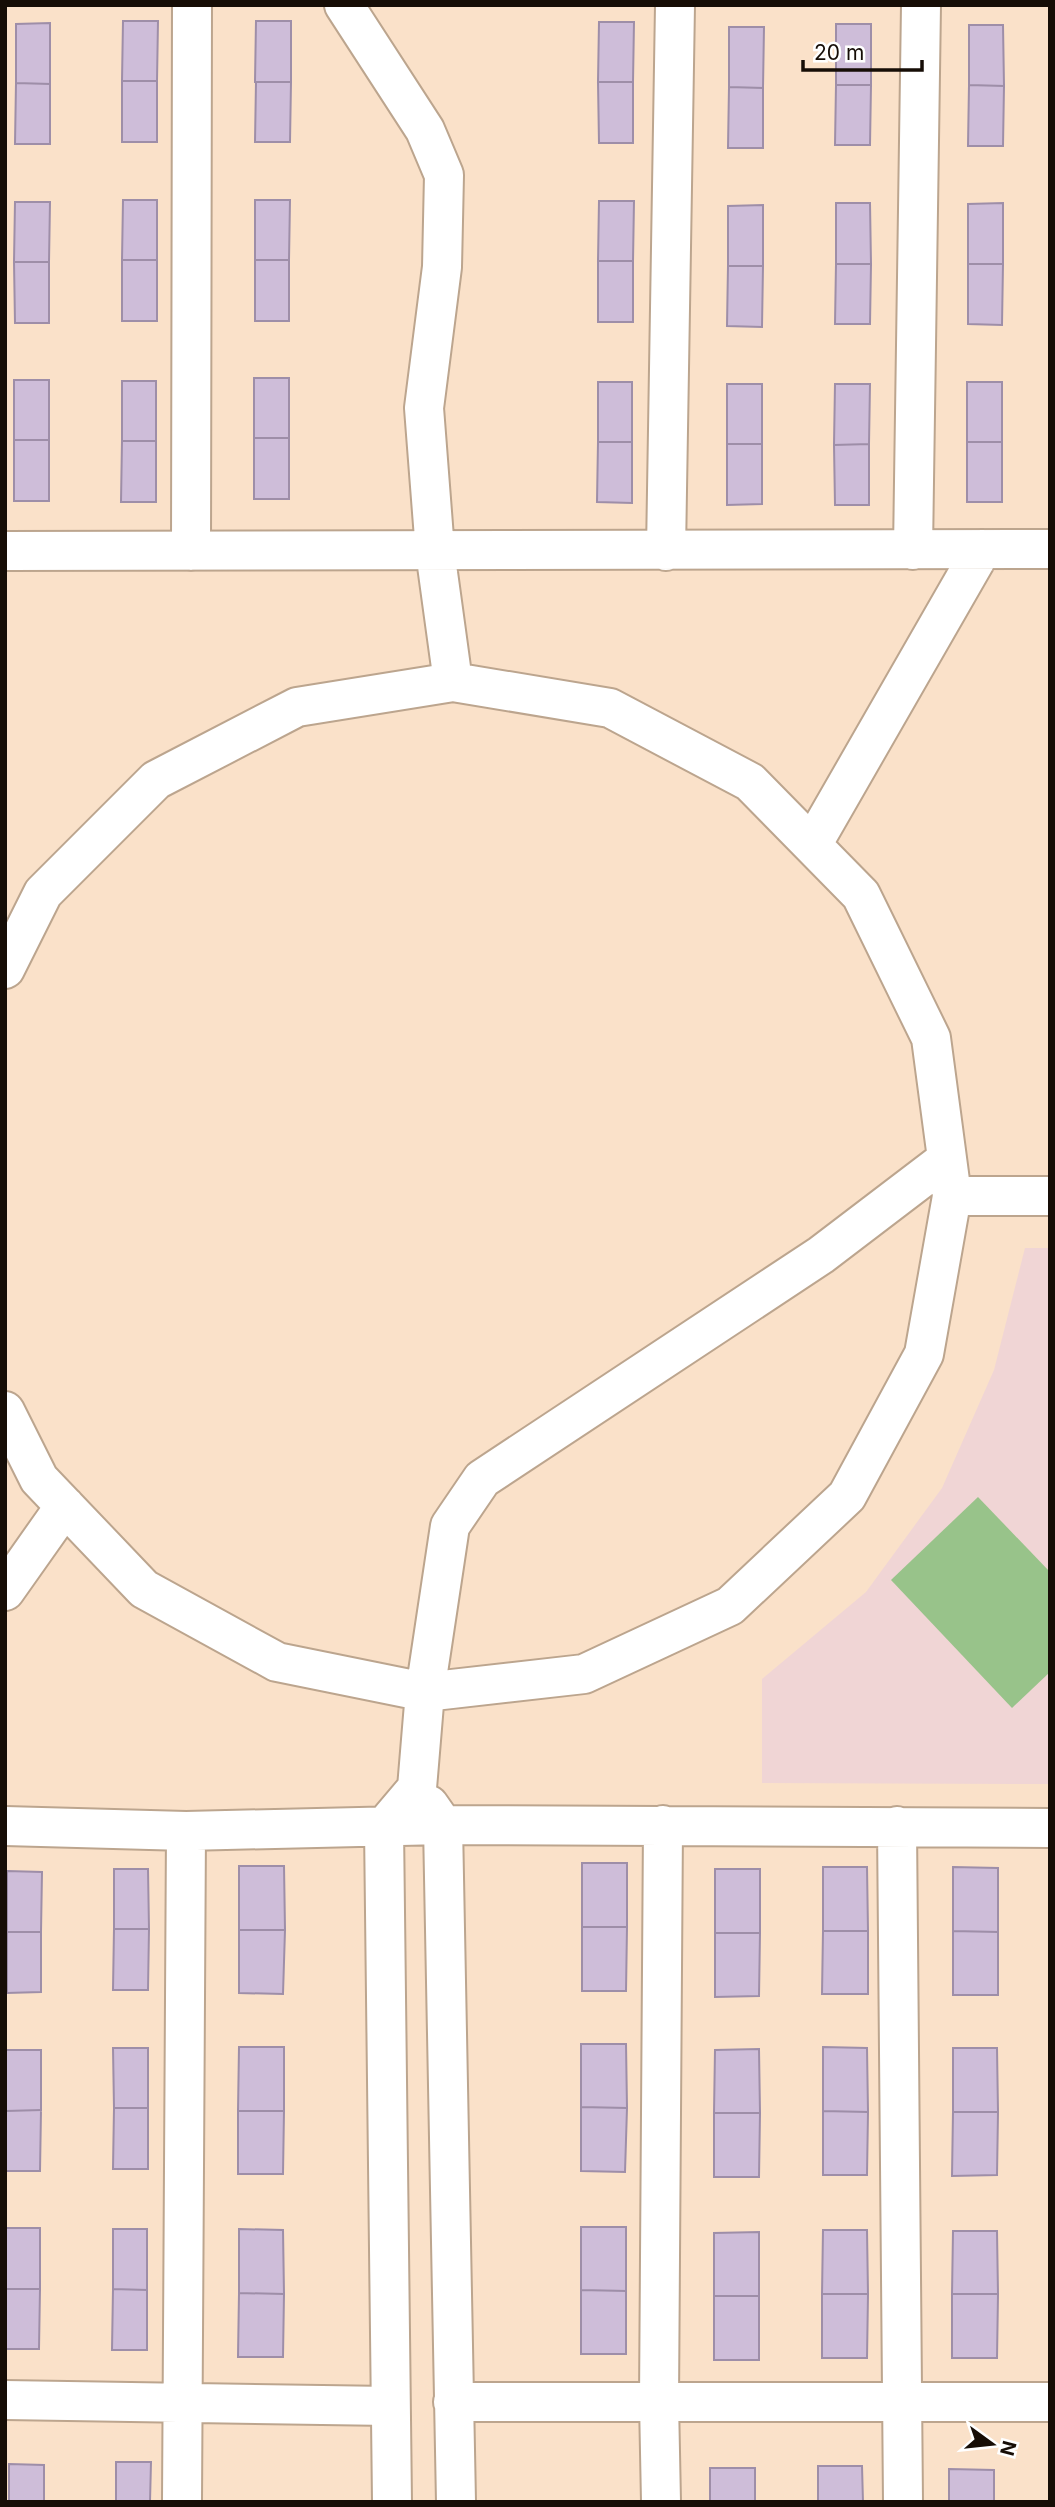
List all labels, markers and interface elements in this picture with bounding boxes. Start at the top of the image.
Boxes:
scale bar [803,28,922,72]
text: 20 m [814,40,864,65]
north arrow [957,2409,1027,2479]
text: N [995,2438,1021,2458]

